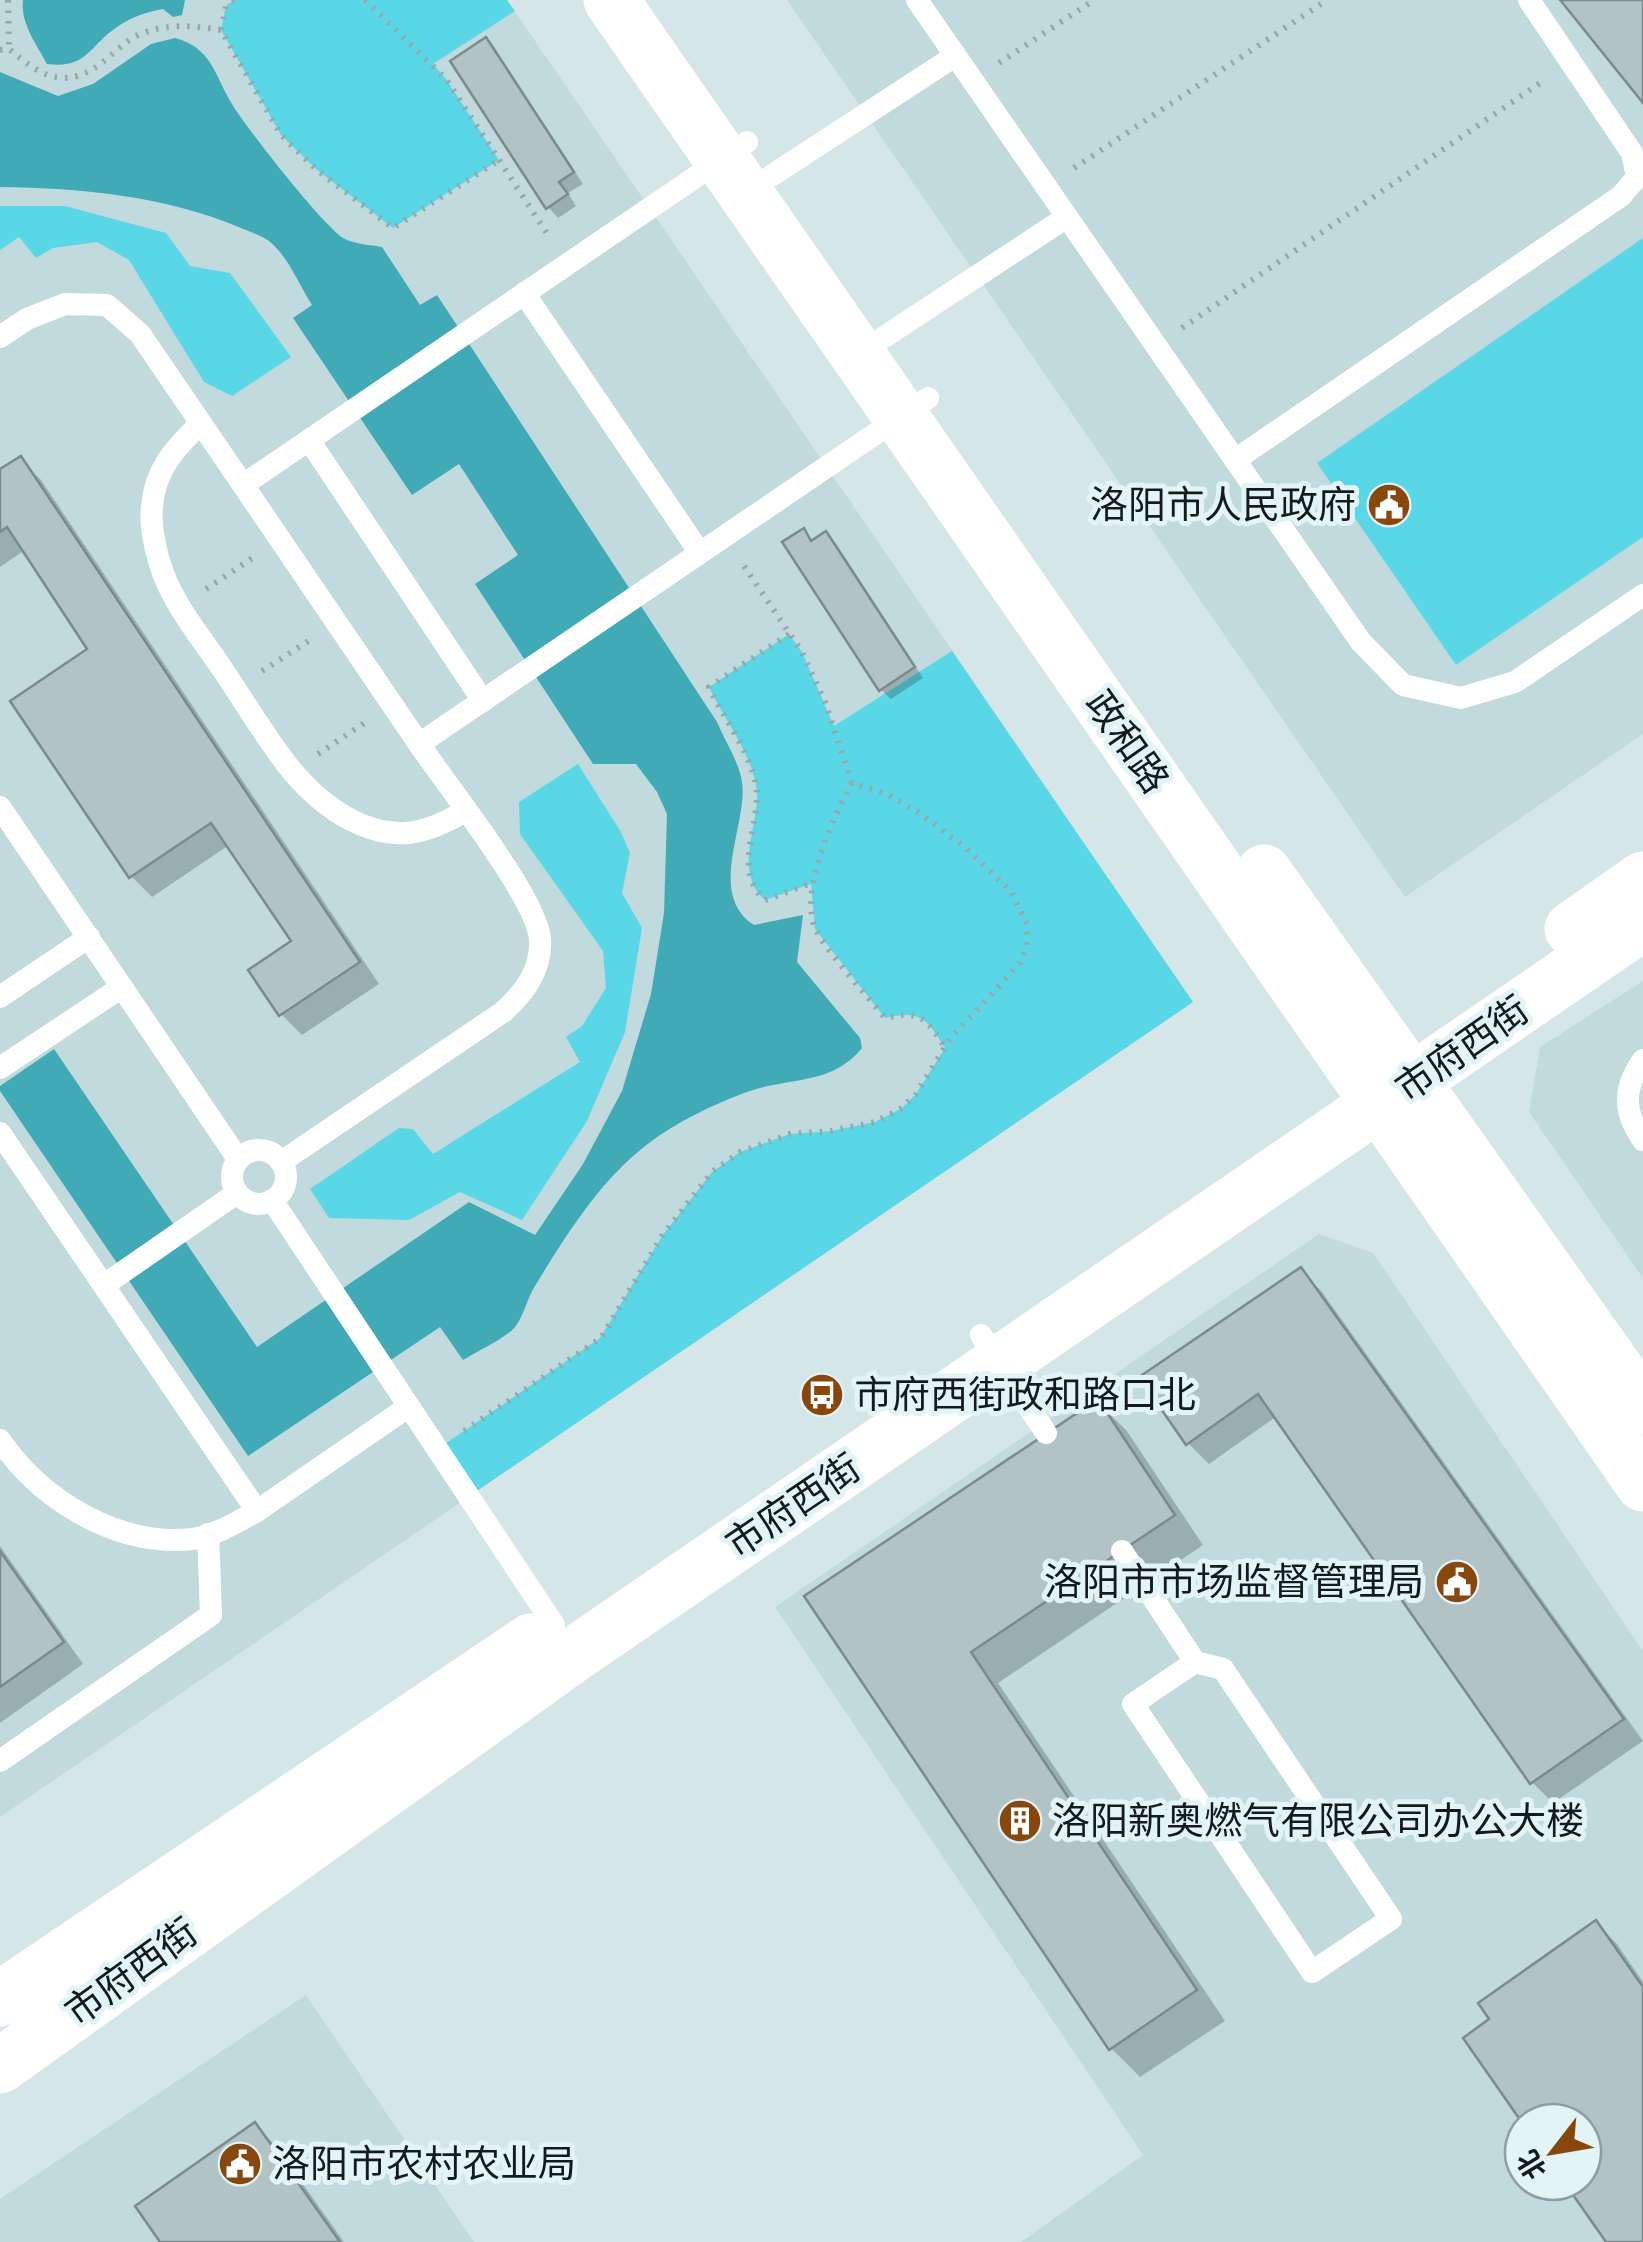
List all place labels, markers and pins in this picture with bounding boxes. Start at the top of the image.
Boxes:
place label: 洛阳市人民政府 [1090,478,1356,536]
public building icon: 洛阳市人民政府 [1366,482,1412,528]
place label: 市府西街政和路口北 [854,1368,1196,1426]
bus stop icon: 市府西街政和路口北 [799,1372,845,1418]
place label: 洛阳市市场监督管理局 [1044,1555,1424,1613]
public building icon: 洛阳市市场监督管理局 [1434,1559,1480,1605]
place label: 洛阳新奥燃气有限公司办公大楼 [1052,1794,1584,1852]
building icon: 洛阳新奥燃气有限公司办公大楼 [997,1798,1043,1844]
place label: 洛阳市农村农业局 [272,2137,576,2195]
public building icon: 洛阳市农村农业局 [217,2141,263,2187]

